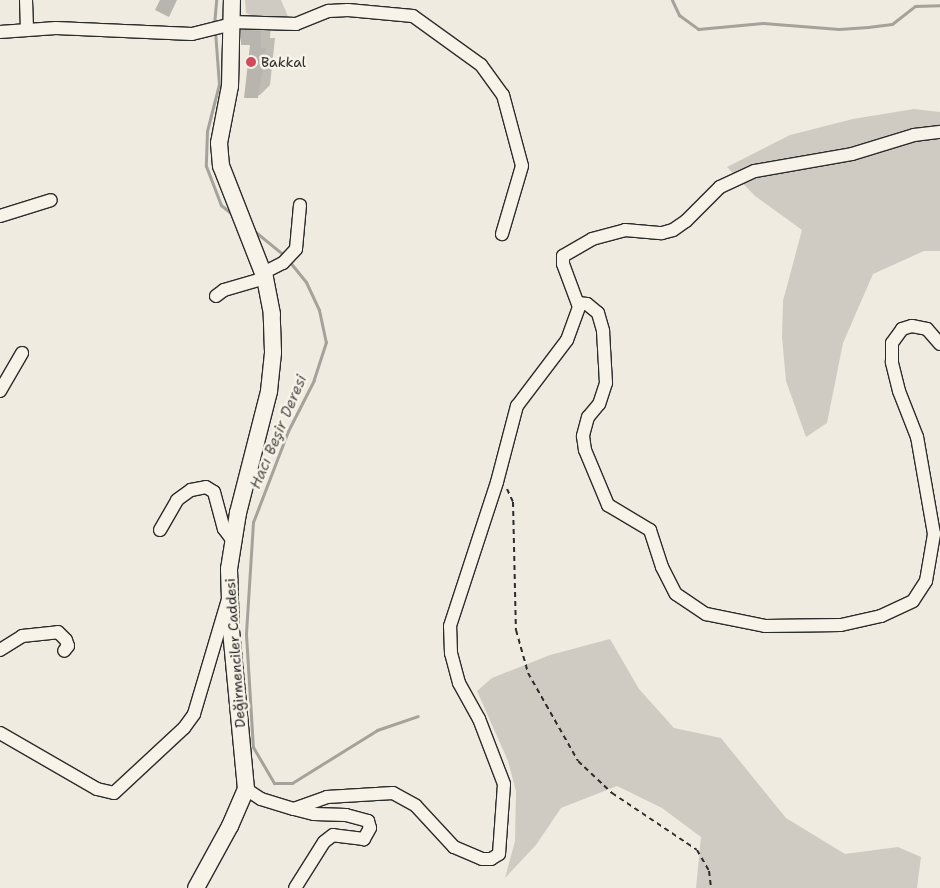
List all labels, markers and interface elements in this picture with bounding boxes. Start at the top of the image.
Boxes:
place label: Bakkal [261,54,306,70]
marker: Bakkal [245,56,257,68]
water label: Hacı Beşir Deresi [247,372,311,492]
street label: Değirmenciler Caddesi [221,578,249,728]

